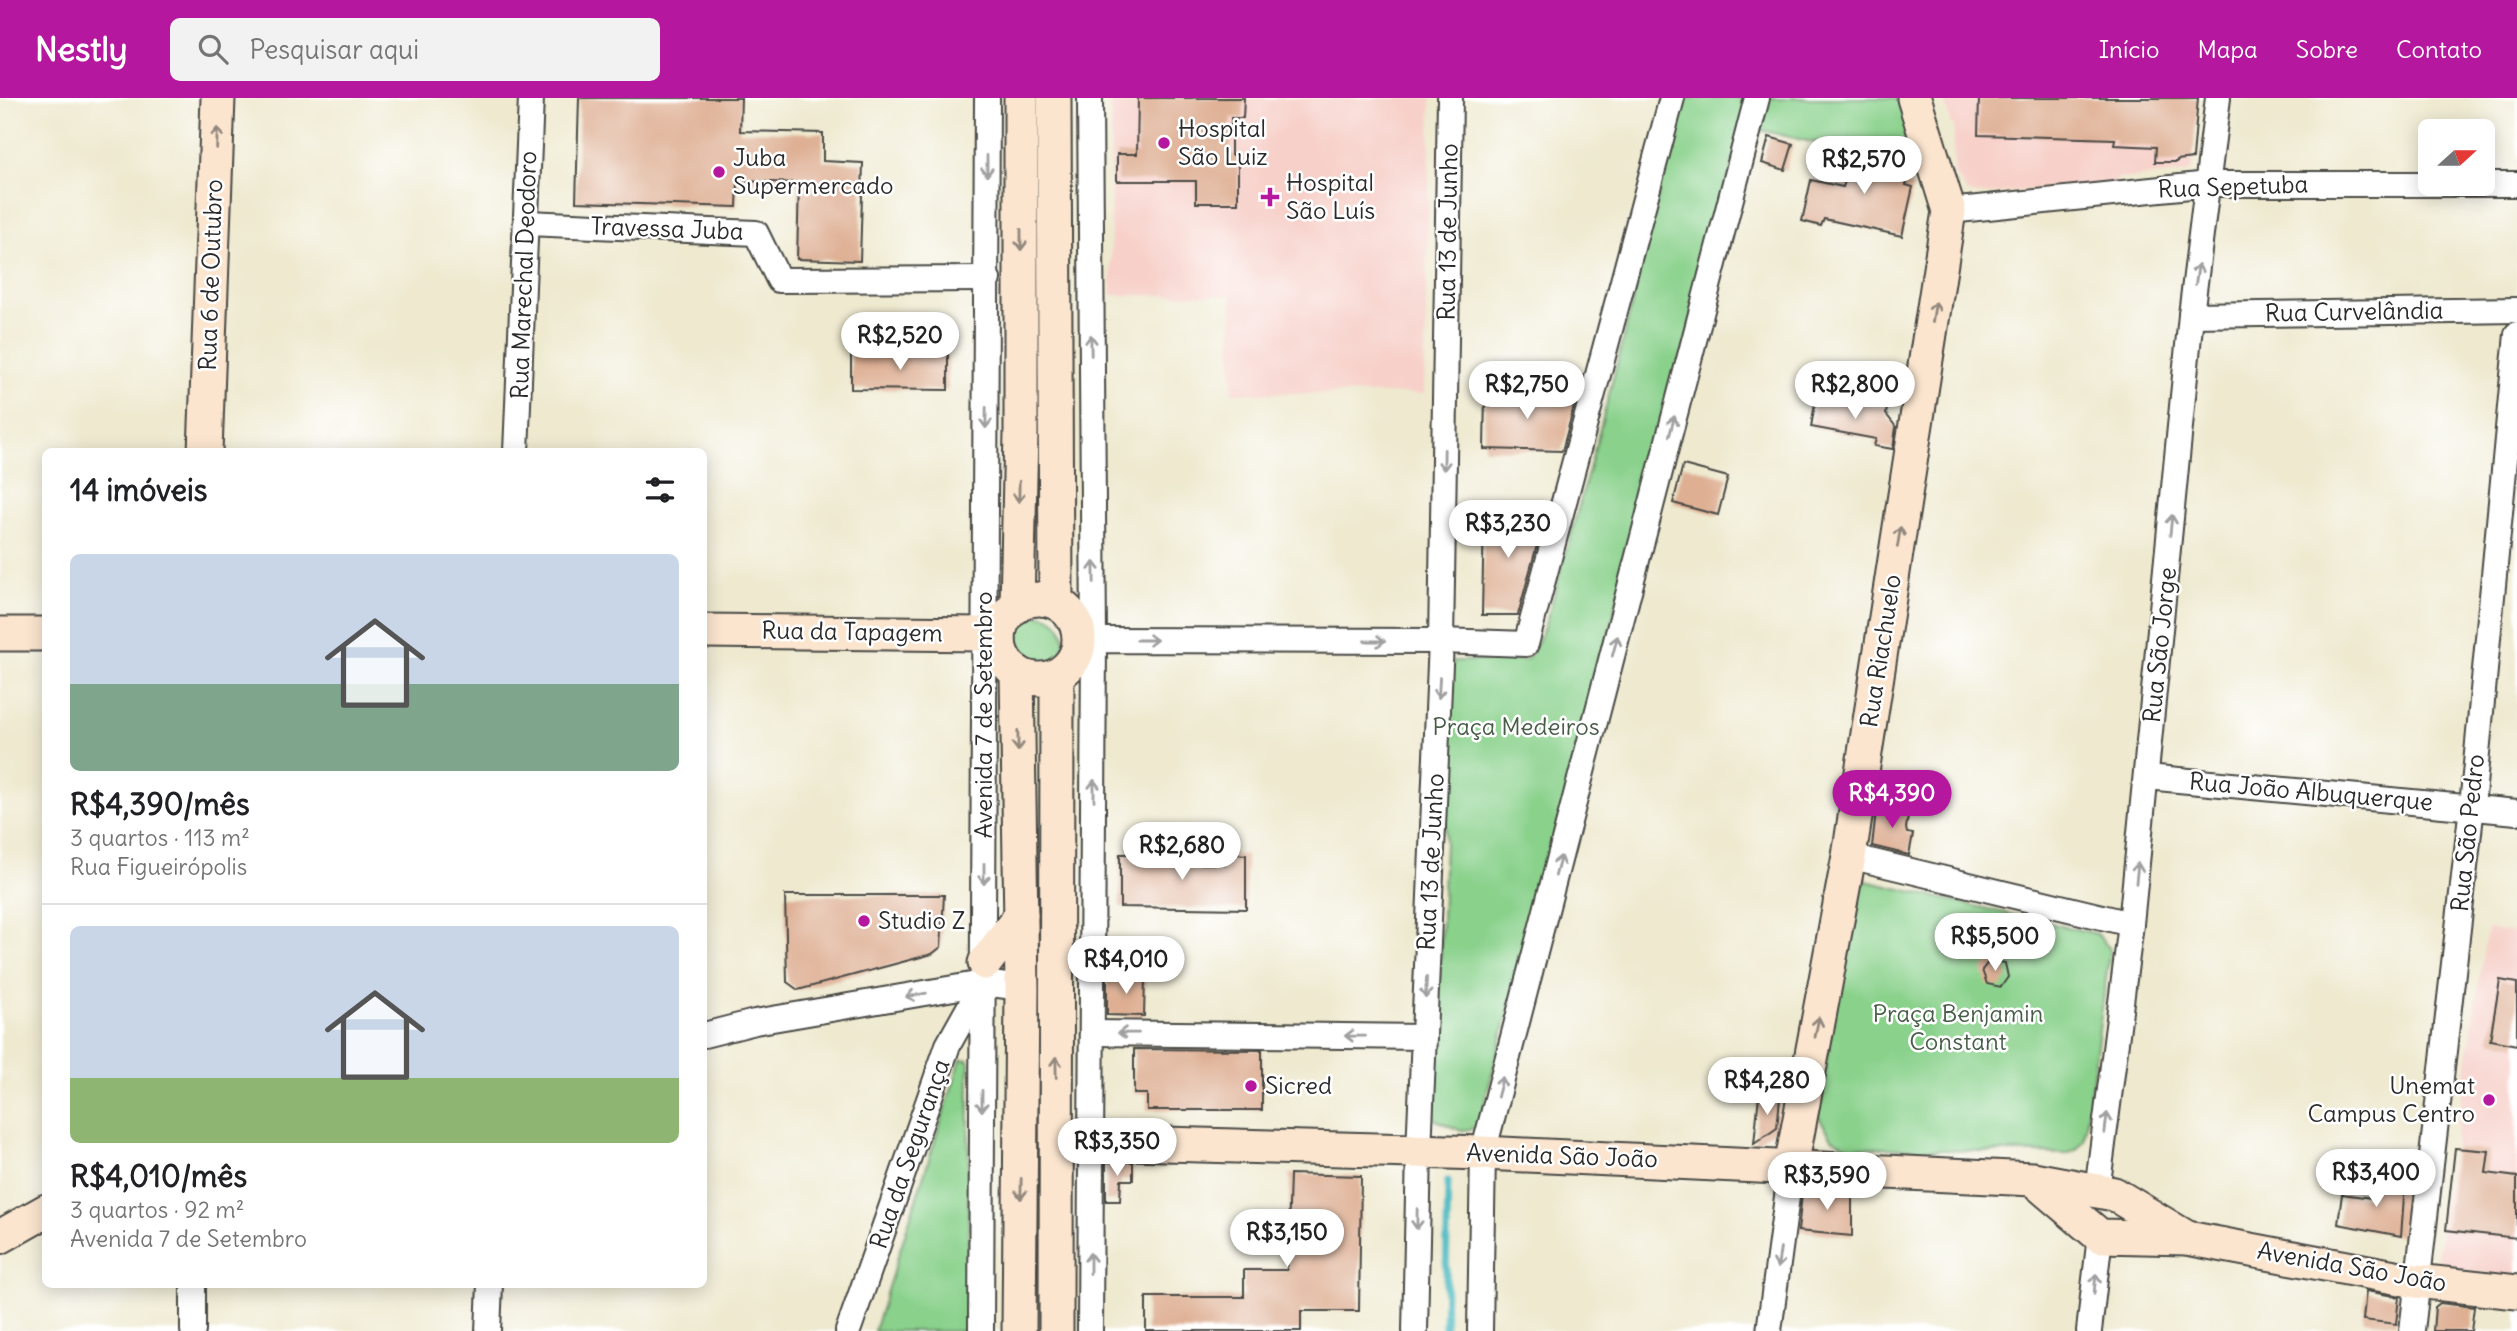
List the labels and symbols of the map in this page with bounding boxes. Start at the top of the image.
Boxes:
place label: Hospital São Luiz [1178,113,1268,171]
north arrow [2418,119,2496,196]
one-way arrow [210,127,223,150]
marker: Hospital São Luiz [1156,135,1172,151]
pin: R$2,570 [1799,136,1929,196]
place label: Juba Supermercado [733,142,894,200]
street label: Rua 13 de Junho [1430,143,1464,321]
street label: Rua Marechal Deodoro [504,150,542,400]
one-way arrow [980,154,994,177]
marker: Juba Supermercado [711,164,727,180]
place label: Hospital São Luís [1286,167,1375,225]
street label: Rua Sepetuba [2157,168,2309,204]
street label: Rua 6 de Outubro [192,179,228,371]
marker: Hospital São Luís [1260,187,1280,207]
street label: Travessa Juba [590,210,744,246]
one-way arrow [1014,228,1028,251]
one-way arrow [2190,263,2203,286]
street label: Rua Curvelândia [2265,294,2443,328]
one-way arrow [1928,301,1941,324]
pin: R$2,520 [835,313,965,372]
one-way arrow [1084,333,1098,356]
pin: R$2,750 [1462,362,1592,421]
pin: R$2,800 [1790,362,1920,421]
one-way arrow [979,406,993,429]
one-way arrow [1666,415,1679,438]
one-way arrow [1437,448,1450,471]
one-way arrow [1013,480,1026,503]
pin: R$3,230 [1443,500,1573,560]
one-way arrow [2165,514,2178,537]
one-way arrow [1893,526,1906,549]
one-way arrow [1087,561,1100,584]
street label: Rua São Jorge [2136,566,2182,724]
street label: Rua Riachuelo [1853,572,1907,729]
street label: Avenida 7 de Setembro [968,591,998,839]
street label: Rua da Tapagem [761,614,943,648]
one-way arrow [1135,633,1158,647]
one-way arrow [1363,634,1386,648]
one-way arrow [1609,635,1622,658]
one-way arrow [1432,676,1445,698]
park label: Praça Medeiros [1432,711,1600,741]
one-way arrow [1012,729,1025,752]
street label: Rua São Pedro [2444,753,2490,913]
street label: Rua João Albuquerque [2188,765,2434,817]
pin: R$4,390 [1827,770,1957,830]
street label: Rua 13 de Junho [1410,773,1450,951]
one-way arrow [1087,779,1101,802]
pin: R$2,680 [1117,822,1247,882]
one-way arrow [1552,856,1565,878]
one-way arrow [977,862,991,885]
one-way arrow [2130,862,2143,885]
place label: Studio Z [878,905,965,935]
marker: Studio Z [856,913,872,929]
pin: R$5,500 [1930,914,2060,973]
pin: R$4,010 [1061,936,1191,996]
one-way arrow [1419,977,1432,1000]
one-way arrow [905,989,928,1002]
park label: Praça Benjamin Constant [1873,998,2044,1056]
one-way arrow [1811,1016,1824,1039]
one-way arrow [1117,1026,1140,1040]
one-way arrow [1344,1029,1367,1043]
street label: Rua da Segurança [863,1055,956,1252]
one-way arrow [1049,1056,1063,1079]
pin: R$4,280 [1702,1058,1832,1117]
place label: Sicred [1265,1070,1332,1100]
place label: Unemat Campus Centro [2307,1070,2475,1128]
one-way arrow [1494,1076,1507,1098]
marker: Sicred [1243,1078,1259,1094]
one-way arrow [976,1089,989,1112]
marker: Unemat Campus Centro [2481,1092,2497,1108]
one-way arrow [2099,1112,2112,1135]
pin: R$3,350 [1052,1118,1182,1178]
street label: Avenida São João [1466,1137,1658,1173]
pin: R$3,400 [2311,1150,2441,1209]
pin: R$3,590 [1762,1152,1892,1212]
one-way arrow [1014,1177,1028,1200]
one-way arrow [1411,1207,1424,1230]
pin: R$3,150 [1222,1210,1352,1269]
street label: Avenida São João [2255,1235,2449,1297]
one-way arrow [1772,1247,1785,1269]
one-way arrow [1083,1252,1097,1275]
one-way arrow [2088,1273,2101,1295]

